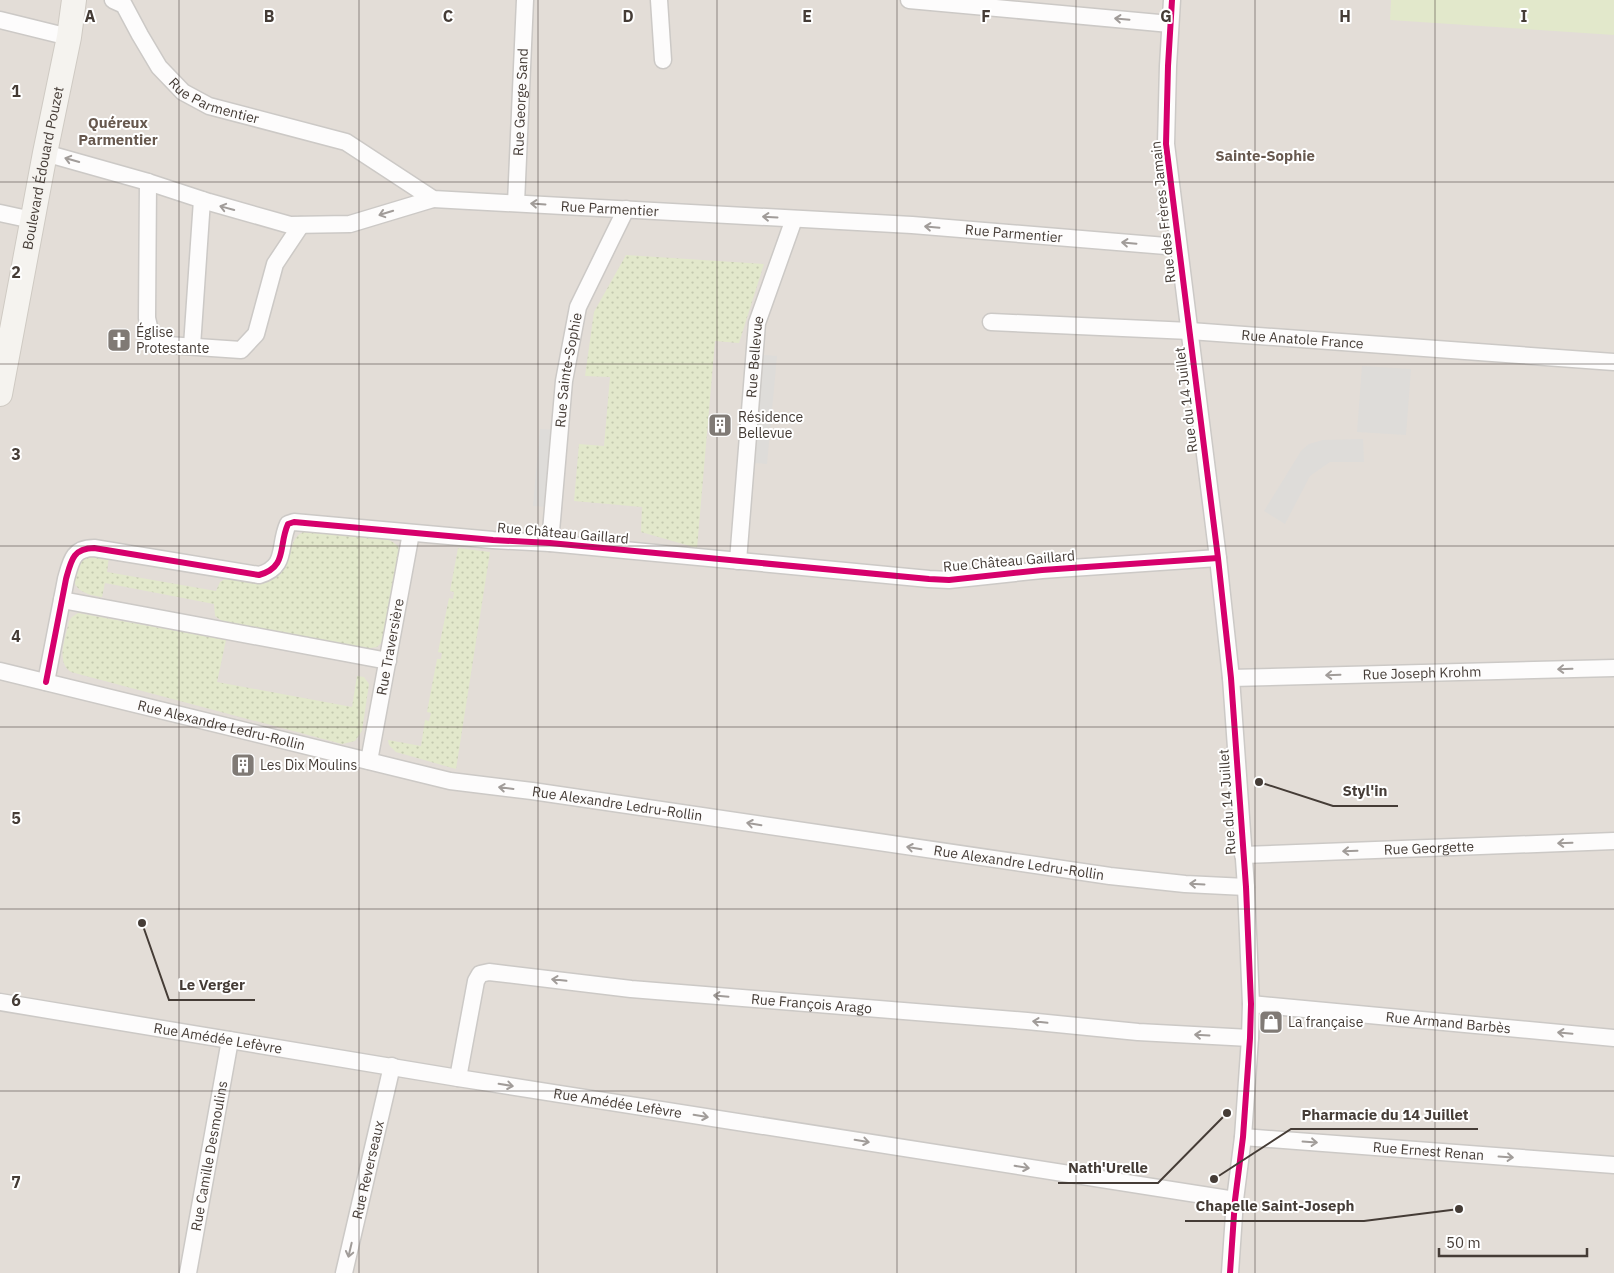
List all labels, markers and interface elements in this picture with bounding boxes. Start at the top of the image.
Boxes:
text: A [85,6,96,26]
text: B [264,6,275,26]
text: C [443,6,453,26]
text: D [622,6,634,26]
text: E [802,6,812,26]
text: F [981,6,991,26]
text: G [1160,6,1172,26]
text: H [1339,6,1351,26]
text: I [1521,6,1528,26]
one-way arrow [1114,14,1130,24]
street label: Rue George Sand [509,48,532,156]
street label: Rue Parmentier [165,74,261,128]
text: 1 [11,81,21,101]
street label: Boulevard Édouard Pouzet [18,85,68,251]
district label: Quéreux Parmentier [78,113,158,149]
street label: Rue des Frères Jamain [1147,140,1179,284]
district label: Sainte-Sophie [1215,146,1315,165]
one-way arrow [64,155,80,165]
street label: Rue Parmentier [560,197,659,220]
one-way arrow [530,200,546,209]
one-way arrow [220,202,236,212]
one-way arrow [378,209,394,219]
one-way arrow [762,213,778,222]
street label: Rue Parmentier [964,220,1063,246]
one-way arrow [925,222,941,231]
one-way arrow [1121,238,1137,248]
text: 2 [11,262,21,282]
street label: Rue Sainte-Sophie [551,311,586,428]
street label: Rue Bellevue [742,313,768,398]
place label: Église Protestante [136,322,210,357]
street label: Rue Anatole France [1241,326,1365,353]
church icon: Église Protestante [106,327,132,353]
street label: Rue du 14 Juillet [1171,346,1201,454]
place label: Résidence Bellevue [738,408,803,442]
building icon: Résidence Bellevue [707,412,733,438]
text: 3 [11,444,21,464]
street label: Rue Château Gaillard [496,518,630,548]
street label: Rue Château Gaillard [942,546,1076,576]
street label: Rue Traversière [372,597,408,697]
text: 4 [11,626,21,646]
street label: Rue Joseph Krohm [1362,662,1481,684]
one-way arrow [1558,664,1574,674]
one-way arrow [1325,671,1341,680]
street label: Rue Alexandre Ledru-Rollin [136,696,307,754]
street label: Rue du 14 Juillet [1214,748,1240,856]
building icon: Les Dix Moulins [230,752,256,778]
place label: Les Dix Moulins [260,756,357,774]
callout: Styl'in [1333,776,1398,806]
text: Styl'in [1343,781,1387,800]
street label: Rue Alexandre Ledru-Rollin [531,782,704,825]
one-way arrow [499,783,515,793]
text: 5 [11,808,21,828]
one-way arrow [746,819,762,829]
street label: Rue Georgette [1383,837,1475,859]
one-way arrow [1558,838,1574,847]
street label: Rue Alexandre Ledru-Rollin [933,841,1105,884]
one-way arrow [907,843,923,853]
one-way arrow [1343,846,1359,856]
one-way arrow [1189,880,1205,889]
callout: Le Verger [169,970,255,1000]
text: Le Verger [179,975,245,994]
one-way arrow [551,975,567,985]
text: 6 [11,990,21,1010]
street label: Rue François Arago [750,990,873,1017]
one-way arrow [713,991,729,1001]
street label: Rue Armand Barbès [1385,1008,1512,1037]
shop icon: La française [1258,1009,1284,1035]
place label: La française [1288,1013,1364,1031]
one-way arrow [1032,1017,1048,1027]
street label: Rue Amédée Lefèvre [152,1019,284,1058]
one-way arrow [1558,1029,1574,1038]
one-way arrow [1194,1031,1210,1040]
street label: Rue Camille Desmoulins [187,1079,232,1233]
one-way arrow [498,1080,514,1090]
street label: Rue Amédée Lefèvre [552,1084,684,1122]
callout: Pharmacie du 14 Juillet [1291,1099,1478,1129]
text: Pharmacie du 14 Juillet [1301,1105,1469,1124]
one-way arrow [693,1111,709,1121]
street label: Rue Reverseaux [348,1119,388,1221]
one-way arrow [854,1137,870,1147]
one-way arrow [1301,1137,1317,1147]
street label: Rue Ernest Renan [1372,1138,1485,1164]
one-way arrow [1498,1152,1514,1162]
callout: Nath'Urelle [1058,1153,1158,1183]
text: Nath'Urelle [1068,1158,1148,1177]
one-way arrow [1014,1162,1030,1172]
text: 7 [11,1172,21,1192]
callout: Chapelle Saint-Joseph [1185,1191,1364,1221]
text: Chapelle Saint-Joseph [1195,1196,1355,1215]
scale bar [1439,1226,1586,1258]
text: 50 m [1446,1233,1481,1252]
one-way arrow [345,1242,354,1258]

